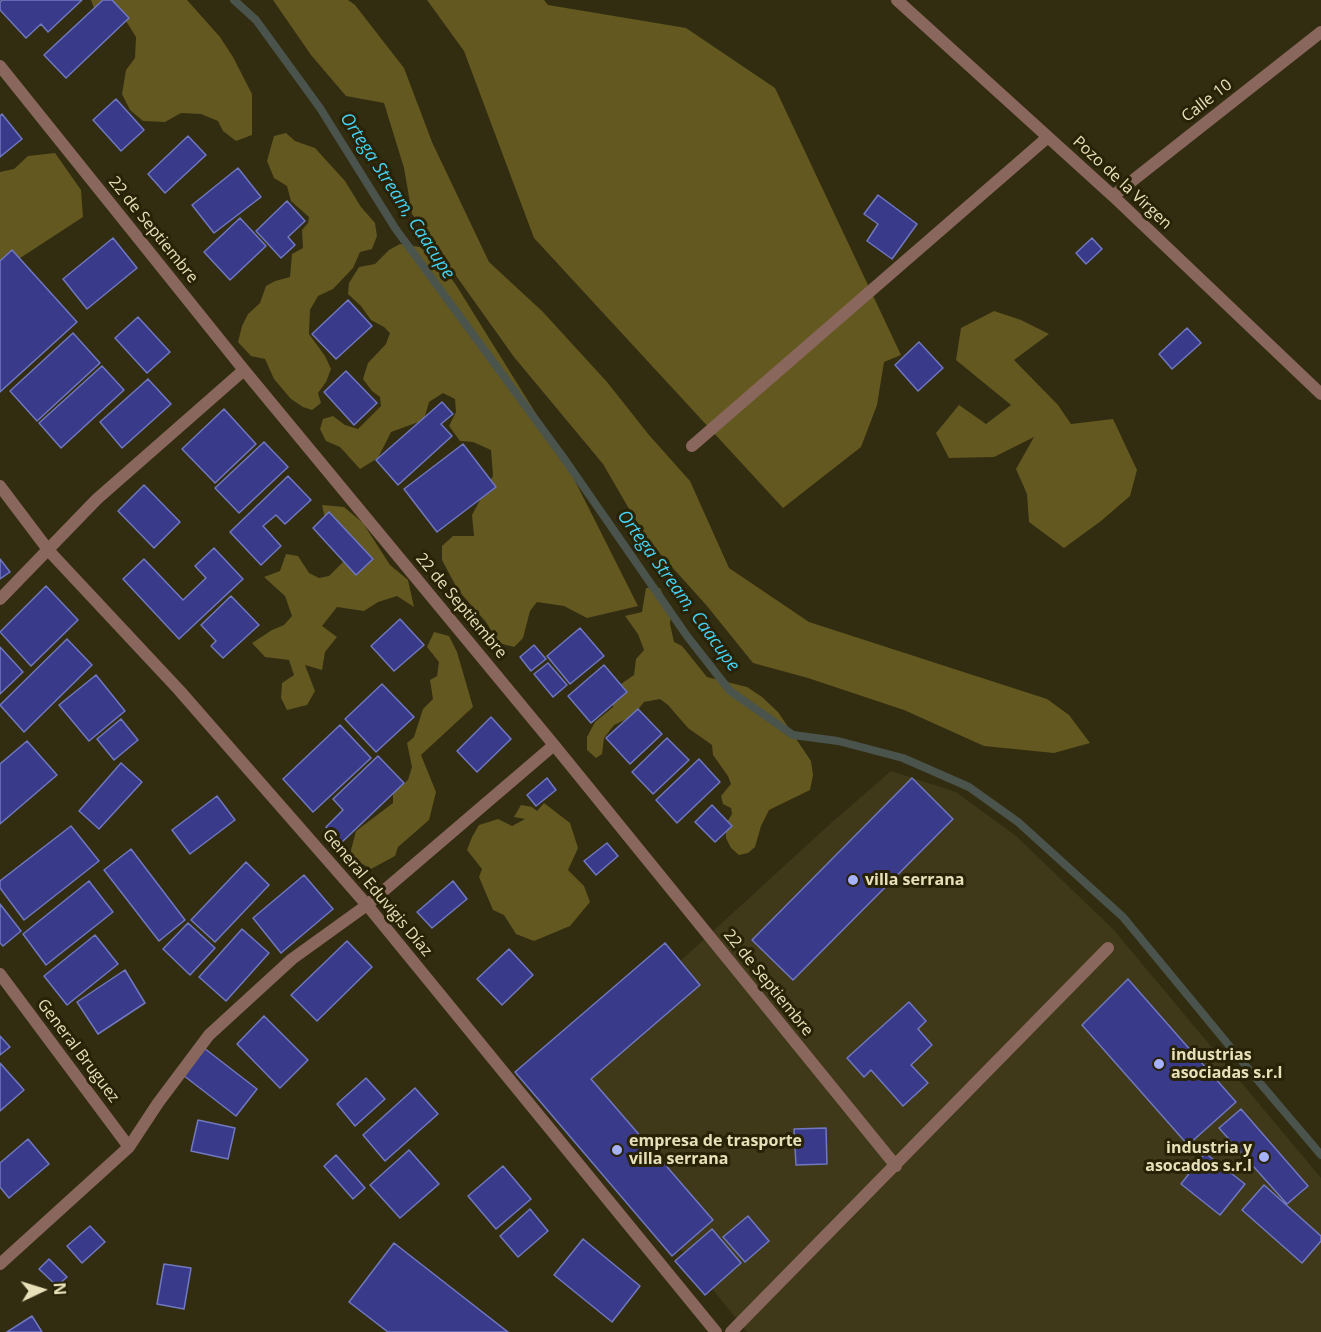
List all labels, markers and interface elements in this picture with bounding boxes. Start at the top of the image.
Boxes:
street label: Calle 10 [1178,75,1236,127]
water label: Ortega Stream, Caacupe [335,109,459,283]
street label: Pozo de la Virgen [1069,132,1175,234]
street label: 22 de Septiembre [104,173,202,287]
water label: Ortega Stream, Caacupe [612,506,744,676]
street label: 22 de Septiembre [411,549,511,663]
street label: General Eduvigis Díaz [318,826,436,960]
place label: villa serrana [865,870,964,890]
marker: villa serrana [846,873,860,887]
street label: 22 de Septiembre [719,926,817,1040]
street label: General Bruguez [33,995,123,1107]
place label: industrias asociadas s.r.l [1171,1045,1282,1083]
marker: industrias asociadas s.r.l [1152,1057,1166,1071]
place label: empresa de trasporte villa serrana [629,1131,802,1169]
place label: industria y asocados s.r.l [1145,1138,1252,1176]
marker: empresa de trasporte villa serrana [610,1143,624,1157]
marker: industria y asocados s.r.l [1257,1150,1271,1164]
north arrow [12,1260,72,1320]
text: N [49,1281,71,1296]

